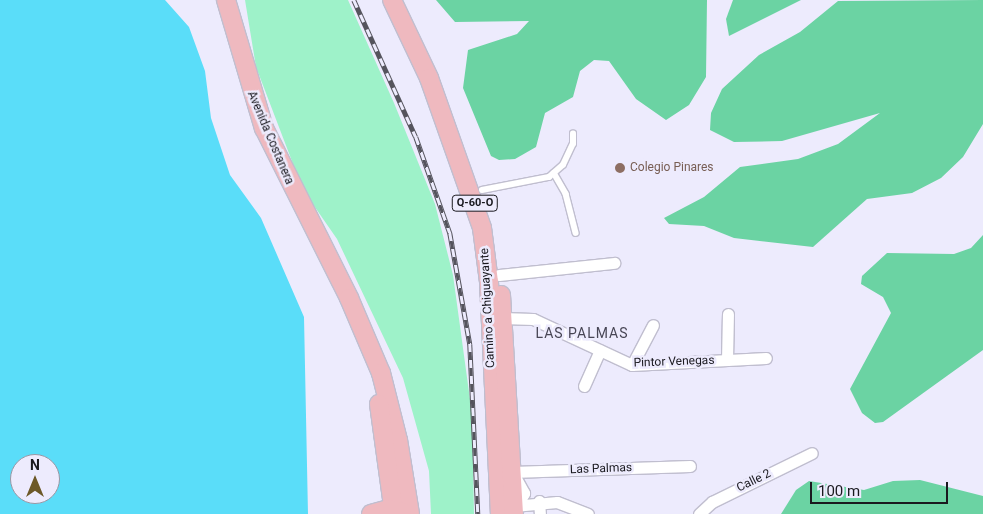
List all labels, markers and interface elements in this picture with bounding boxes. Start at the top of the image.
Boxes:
street label: Avenida Costanera [244,89,296,187]
place label: Colegio Pinares [630,161,714,175]
marker: Colegio Pinares [614,162,626,174]
road number: Q-60-O [451,194,499,212]
street label: Camino a Chiguayante [478,248,498,368]
district label: LAS PALMAS [534,325,630,341]
street label: Pintor Venegas [633,353,715,371]
north arrow [10,454,60,504]
text: N [30,457,40,473]
street label: Las Palmas [570,461,632,477]
street label: Calle 2 [735,467,773,495]
scale bar [813,472,950,504]
text: 100 m [818,482,860,500]

